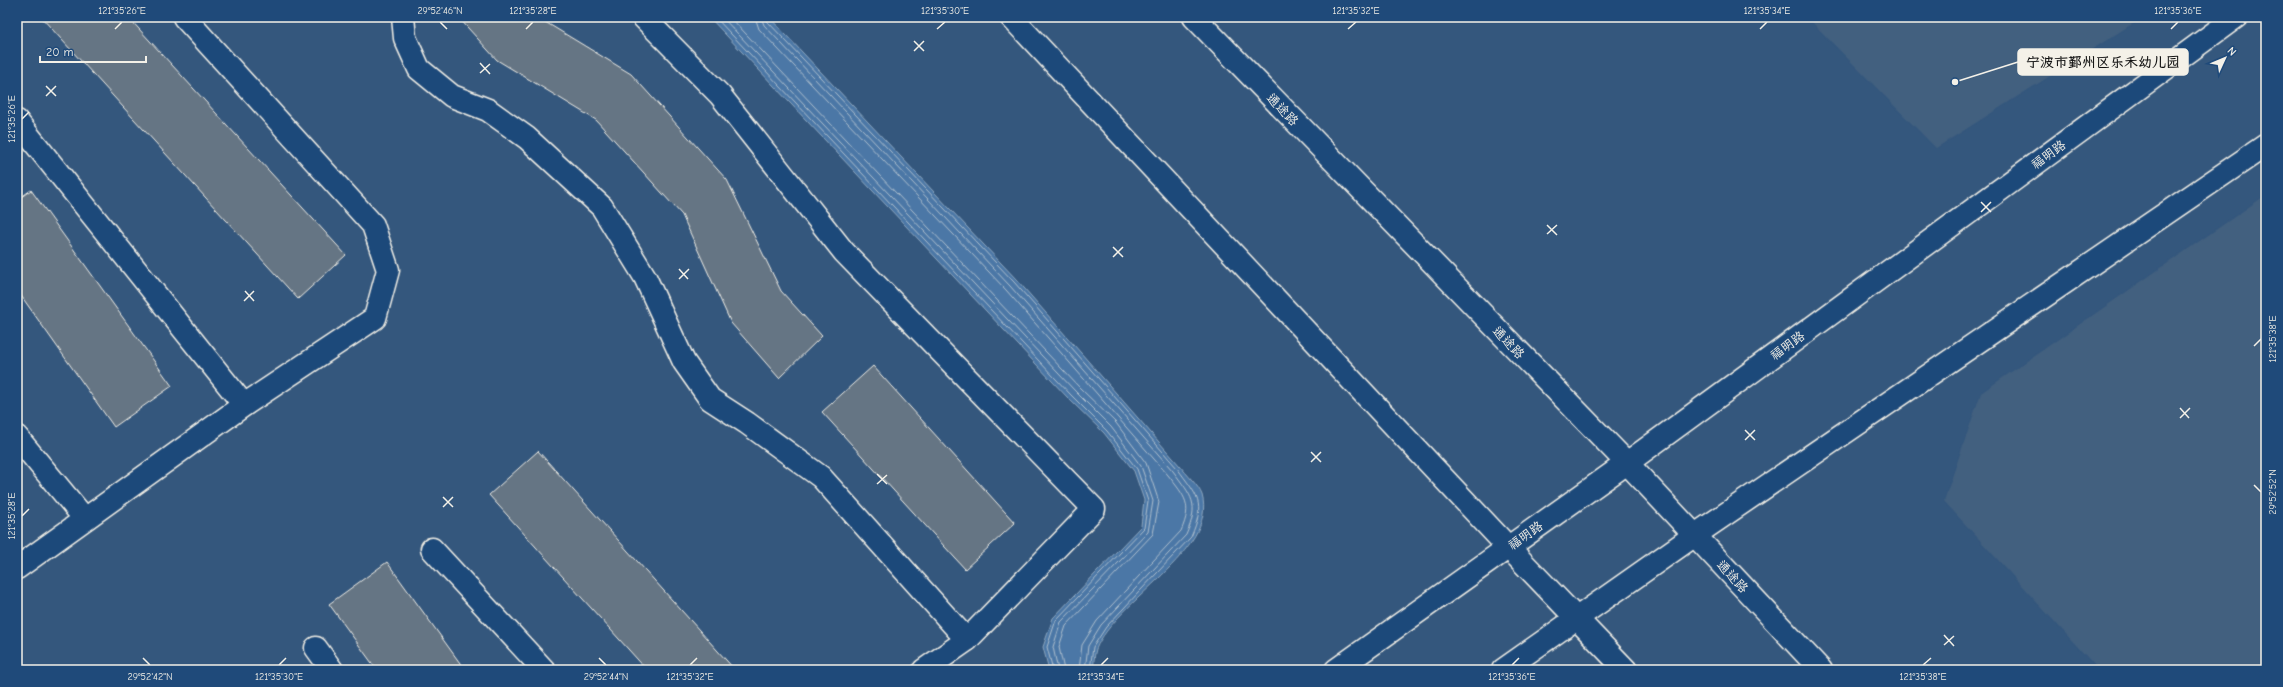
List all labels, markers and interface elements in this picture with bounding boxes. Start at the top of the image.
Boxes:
text: 121°35'26"E [98,5,146,17]
text: 29°52'46"N [417,5,463,17]
text: 121°35'28"E [509,5,557,17]
text: 121°35'30"E [921,5,969,17]
text: 121°35'32"E [1332,5,1380,17]
text: 121°35'34"E [1744,5,1790,17]
text: 121°35'36"E [2154,5,2202,17]
scale bar [40,38,146,64]
north arrow [2205,38,2245,78]
text: N [2225,44,2239,59]
text: 20 m [46,45,74,59]
callout: 宁波市鄞州区乐禾幼儿园 [2018,49,2188,75]
text: 宁波市鄞州区乐禾幼儿园 [2026,54,2180,71]
street label: 通途路 [1264,90,1302,129]
text: 121°35'26"E [6,95,18,143]
street label: 福明路 [2028,137,2068,172]
text: 121°35'38"E [2267,315,2279,363]
street label: 通途路 [1490,323,1528,362]
street label: 福明路 [1767,328,1807,363]
text: 29°52'52"N [2267,469,2279,515]
text: 121°35'28"E [6,492,18,540]
street label: 福明路 [1505,518,1546,553]
street label: 通途路 [1714,557,1751,596]
text: 29°52'42"N [127,671,173,683]
text: 121°35'30"E [255,671,303,683]
text: 29°52'44"N [584,671,628,683]
text: 121°35'32"E [666,671,714,683]
text: 121°35'34"E [1078,671,1124,683]
text: 121°35'36"E [1488,671,1536,683]
text: 121°35'38"E [1899,671,1947,683]

